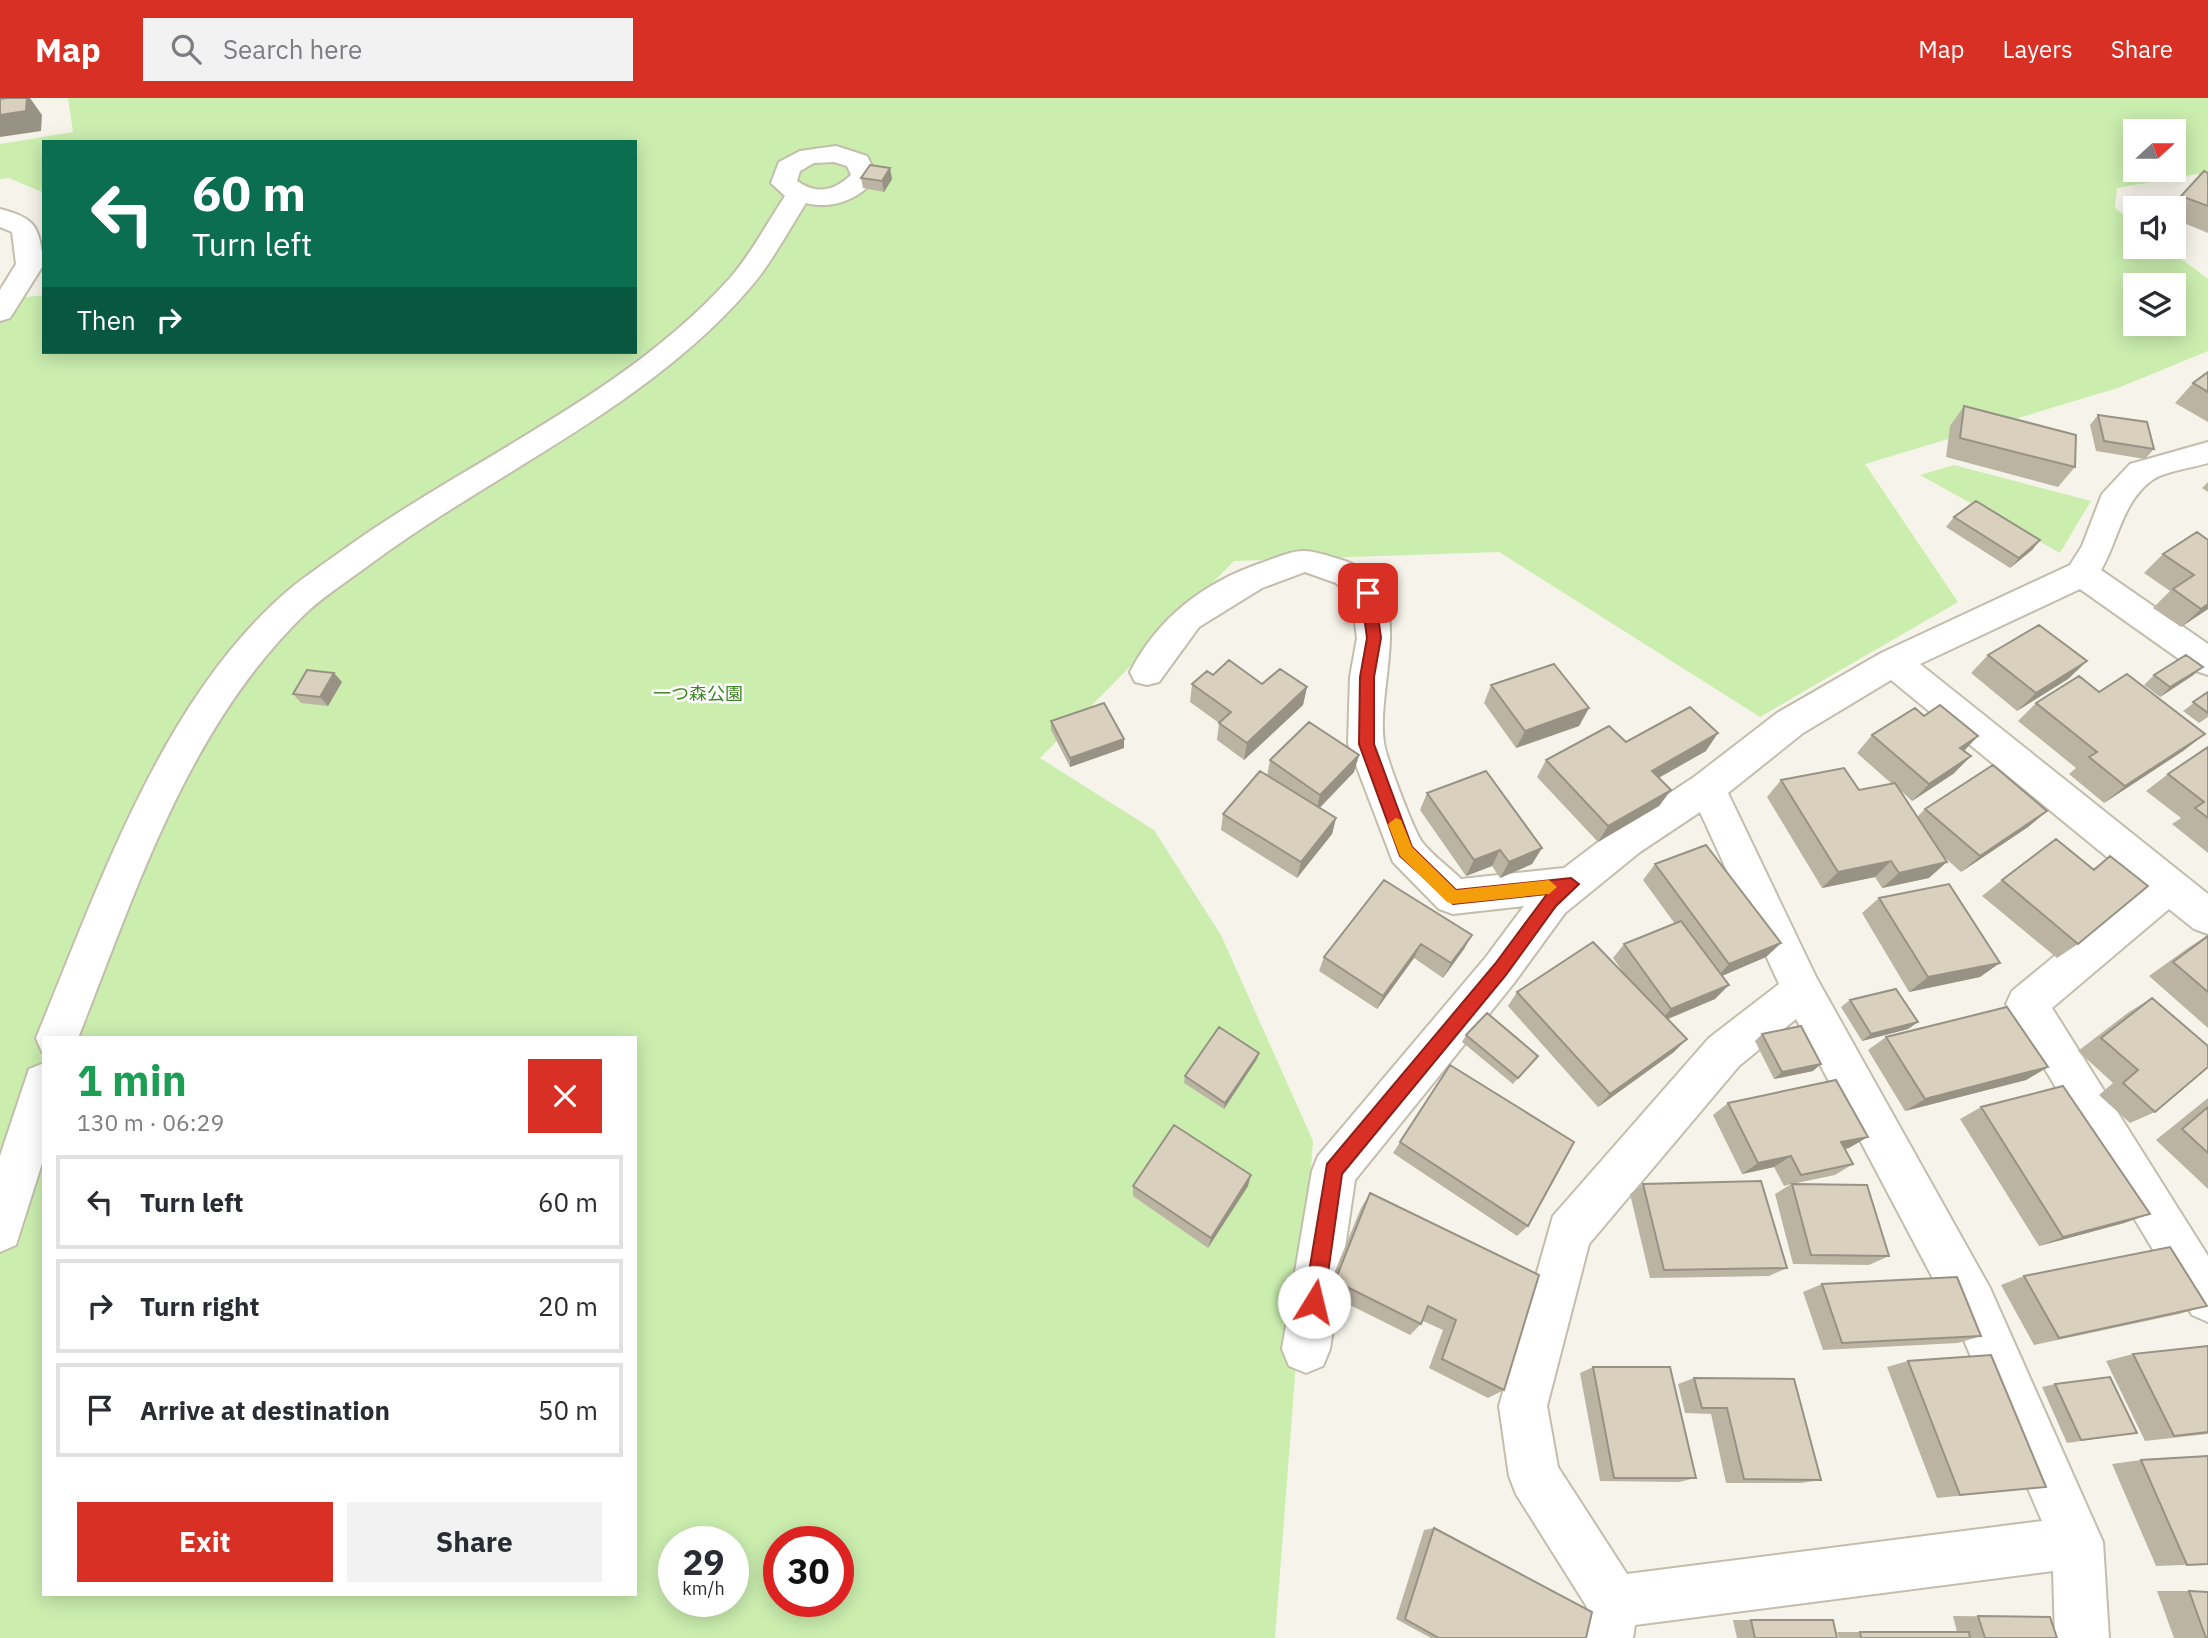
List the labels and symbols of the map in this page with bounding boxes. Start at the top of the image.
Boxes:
north arrow [2123,119,2186,182]
pin [1338,563,1398,623]
park label: 一つ森公園 [653,682,743,705]
position arrow [1277,1265,1351,1339]
speed limit sign: 30 [763,1526,854,1617]

